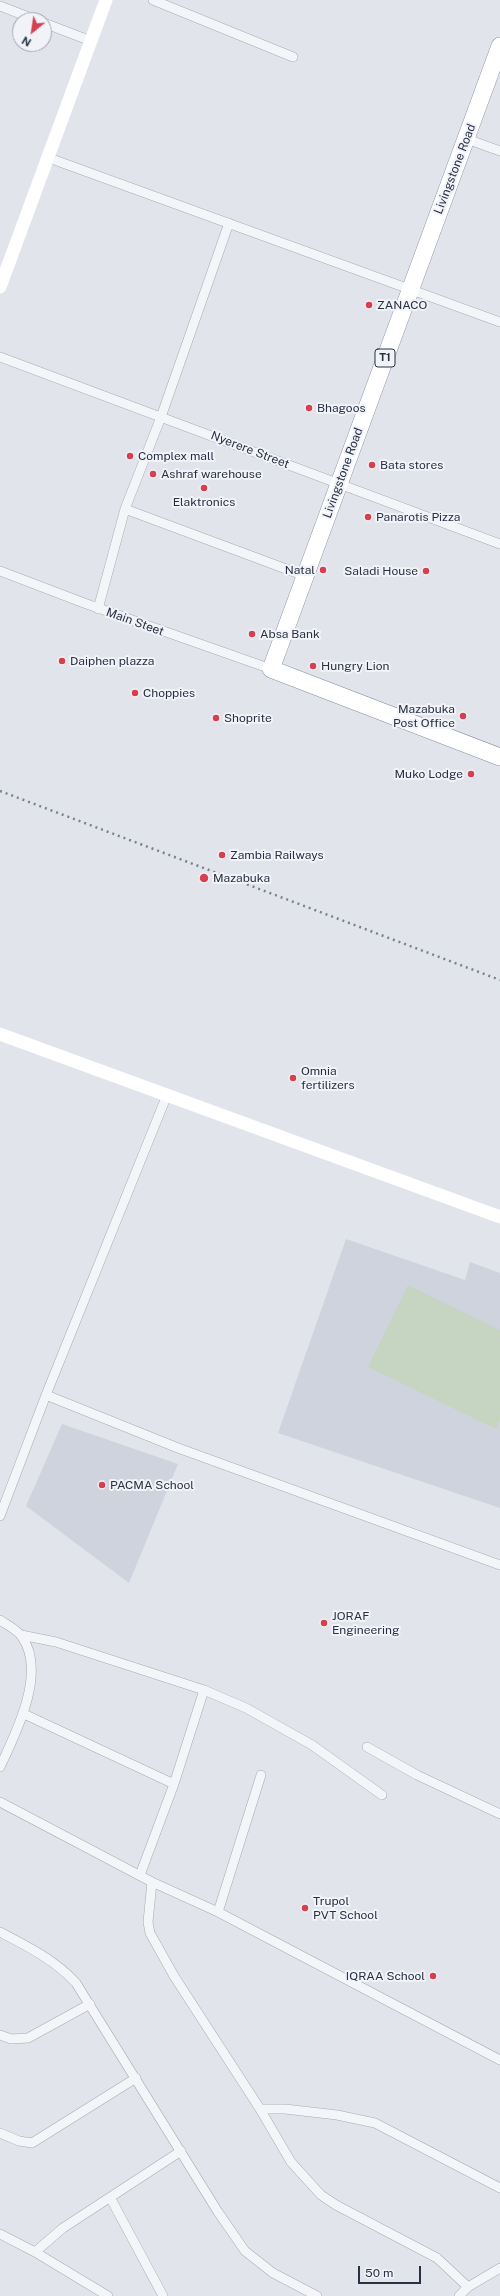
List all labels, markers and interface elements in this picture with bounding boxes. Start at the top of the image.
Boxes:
north arrow [12,12,52,52]
text: N [20,34,33,49]
street label: Livingstone Road [431,122,479,216]
place label: ZANACO [377,298,427,312]
marker: ZANACO [364,300,374,310]
road number: T1 [375,349,395,367]
place label: Bhagoos [317,401,365,415]
marker: Bhagoos [304,403,314,413]
street label: Livingstone Road [320,426,366,520]
street label: Nyerere Street [209,428,291,472]
place label: Complex mall [138,449,214,463]
marker: Complex mall [125,451,135,461]
place label: Bata stores [380,458,443,472]
marker: Bata stores [367,460,377,470]
place label: Ashraf warehouse [161,467,262,481]
marker: Ashraf warehouse [148,469,158,479]
marker: Elaktronics [199,483,209,493]
place label: Elaktronics [173,495,235,509]
place label: Panarotis Pizza [376,510,460,524]
marker: Panarotis Pizza [363,512,373,522]
place label: Natal [285,563,315,577]
place label: Saladi House [344,564,418,578]
marker: Natal [318,565,328,575]
marker: Saladi House [421,566,431,576]
street label: Main Steet [104,605,166,639]
place label: Absa Bank [260,627,320,641]
marker: Absa Bank [247,629,257,639]
place label: Daiphen plazza [70,654,154,668]
marker: Daiphen plazza [57,656,67,666]
place label: Hungry Lion [321,659,389,673]
marker: Hungry Lion [308,661,318,671]
place label: Choppies [143,686,195,700]
marker: Choppies [130,688,140,698]
place label: Mazabuka Post Office [393,702,455,730]
place label: Shoprite [224,711,272,725]
marker: Mazabuka Post Office [458,711,468,721]
marker: Shoprite [211,713,221,723]
place label: Muko Lodge [394,767,463,781]
marker: Muko Lodge [466,769,476,779]
place label: Zambia Railways [230,848,324,862]
marker: Zambia Railways [217,850,227,860]
place label: Mazabuka [213,871,270,885]
marker: Mazabuka [198,872,210,884]
place label: Omnia fertilizers [301,1064,354,1092]
marker: Omnia fertilizers [288,1073,298,1083]
place label: PACMA School [110,1478,194,1492]
marker: PACMA School [97,1480,107,1490]
place label: JORAF Engineering [332,1609,399,1637]
marker: JORAF Engineering [319,1618,329,1628]
place label: Trupol PVT School [313,1894,378,1922]
marker: Trupol PVT School [300,1903,310,1913]
place label: IQRAA School [346,1969,425,1983]
marker: IQRAA School [428,1971,438,1981]
scale bar [360,2258,423,2284]
text: 50 m [365,2266,393,2280]

